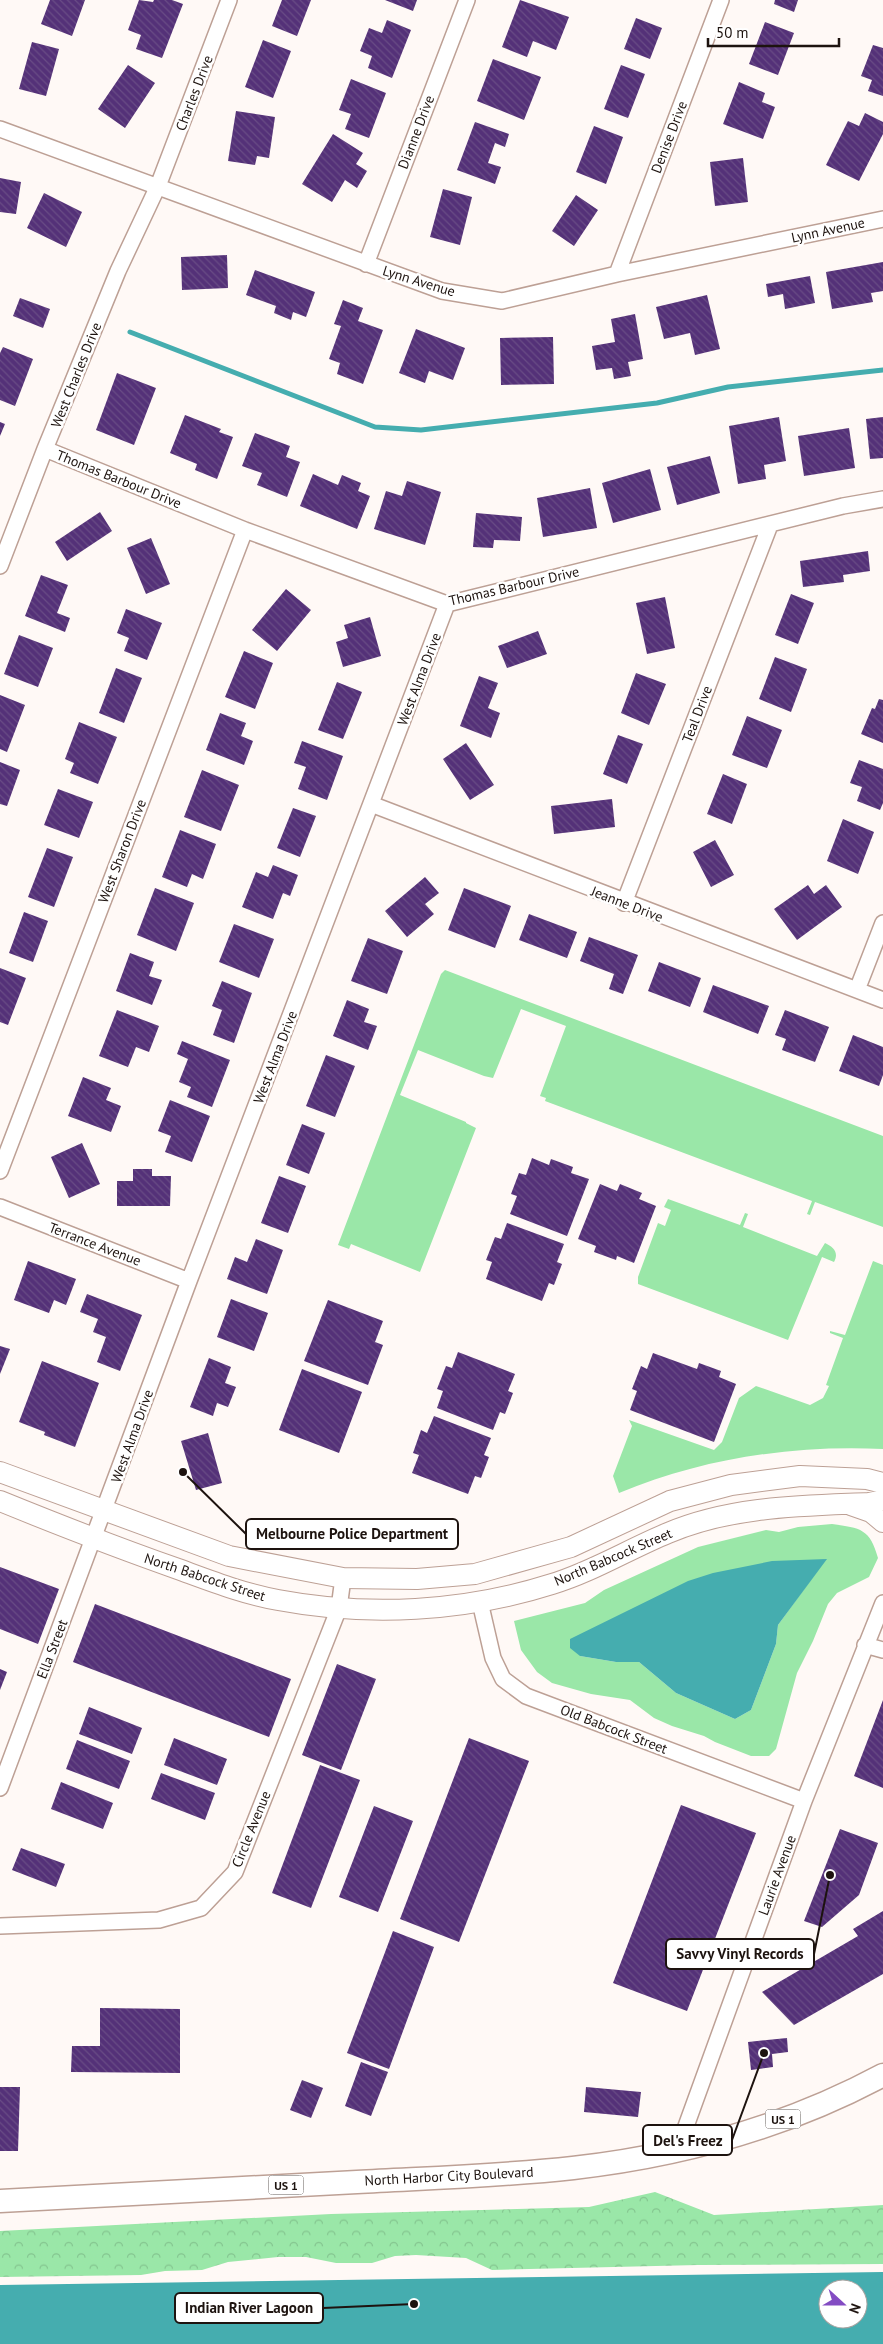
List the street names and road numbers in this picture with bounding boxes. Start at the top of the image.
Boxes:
street label: Charles Drive [171,53,217,133]
street label: Dianne Drive [394,93,438,171]
street label: Denise Drive [647,98,691,176]
street label: Lynn Avenue [790,213,866,247]
street label: Lynn Avenue [381,261,457,301]
street label: West Charles Drive [47,320,105,430]
street label: Thomas Barbour Drive [54,446,184,512]
street label: Thomas Barbour Drive [447,562,581,610]
street label: West Alma Drive [393,630,445,728]
street label: Teal Drive [678,683,716,745]
street label: West Sharon Drive [94,797,150,905]
street label: Jeanne Drive [588,882,666,926]
street label: West Alma Drive [249,1008,301,1106]
street label: Terrance Avenue [46,1218,144,1270]
street label: West Alma Drive [107,1387,157,1485]
street label: North Babcock Street [551,1524,675,1590]
street label: North Babcock Street [142,1549,268,1605]
street label: Ella Street [32,1617,72,1681]
street label: Old Babcock Street [558,1700,670,1758]
street label: Circle Avenue [227,1788,275,1870]
street label: Laurie Avenue [754,1832,800,1918]
road number: US 1 [766,2110,800,2128]
street label: North Harbor City Boulevard [364,2163,534,2189]
road number: US 1 [268,2176,304,2194]

